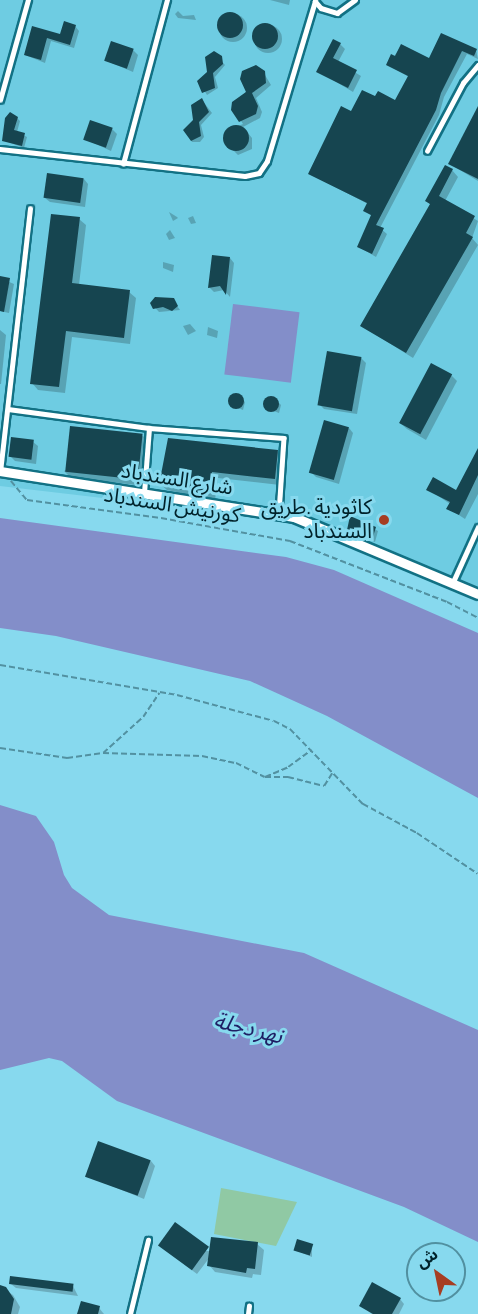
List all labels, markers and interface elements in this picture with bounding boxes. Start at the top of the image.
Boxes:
street label: شارع السندباد [119,459,235,501]
street label: كورنيش السندباد [102,483,242,529]
place label: كاثودية .طريق السندباد [261,495,372,545]
marker: كاثودية .طريق السندباد [377,513,391,527]
water label: نهر دجلة [211,1008,285,1050]
north arrow [406,1242,466,1302]
text: ش [414,1246,441,1271]

